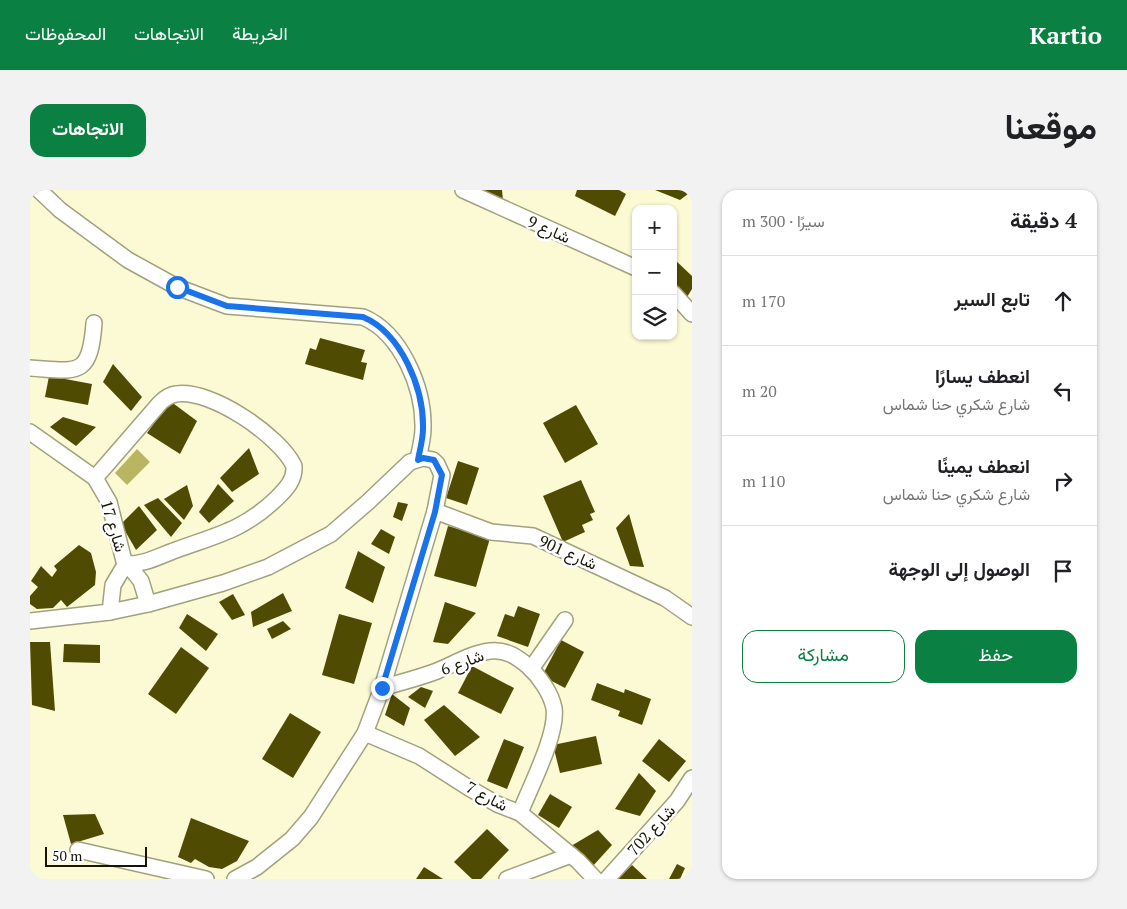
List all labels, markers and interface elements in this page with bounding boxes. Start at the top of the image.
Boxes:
text: Kartio [1029,19,1102,51]
text: المحفوظات [25,21,106,45]
text: الاتجاهات [134,21,204,45]
text: الخريطة [232,21,288,45]
text: موقعنا [1004,103,1097,149]
button: الاتجاهات [30,104,146,157]
map controls [632,205,677,340]
button: + [632,205,677,250]
text: 4 دقيقة [1010,206,1077,234]
street label: شارع 9 [524,210,574,249]
text: سيرًا · 300 m [742,210,825,232]
button: − [632,250,677,295]
route start [166,276,189,299]
text: تابع السير [954,286,1030,311]
icon: ahead [1049,287,1077,315]
text: 170 m [742,290,785,312]
button: layers [632,295,677,340]
text: انعطف يسارًا [935,363,1030,388]
icon: left [1049,377,1077,405]
text: 20 m [742,380,777,402]
text: شارع شكري حنا شماس [883,393,1030,415]
text: انعطف يمينًا [937,453,1030,478]
icon: right [1049,467,1077,495]
text: 110 m [742,470,785,492]
text: شارع شكري حنا شماس [883,483,1030,505]
street label: شارع 17 [95,497,132,555]
street label: شارع 901 [535,529,601,576]
text: الوصول إلى الوجهة [888,556,1030,581]
icon: arrive [1049,557,1077,585]
button: مشاركة [742,630,905,683]
button: حفظ [915,630,1077,683]
street label: شارع 6 [437,644,487,681]
route end [371,677,394,700]
street label: شارع 7 [462,776,512,817]
street label: شارع 702 [622,800,681,861]
scale bar [45,844,148,867]
text: 50 m [52,846,82,865]

